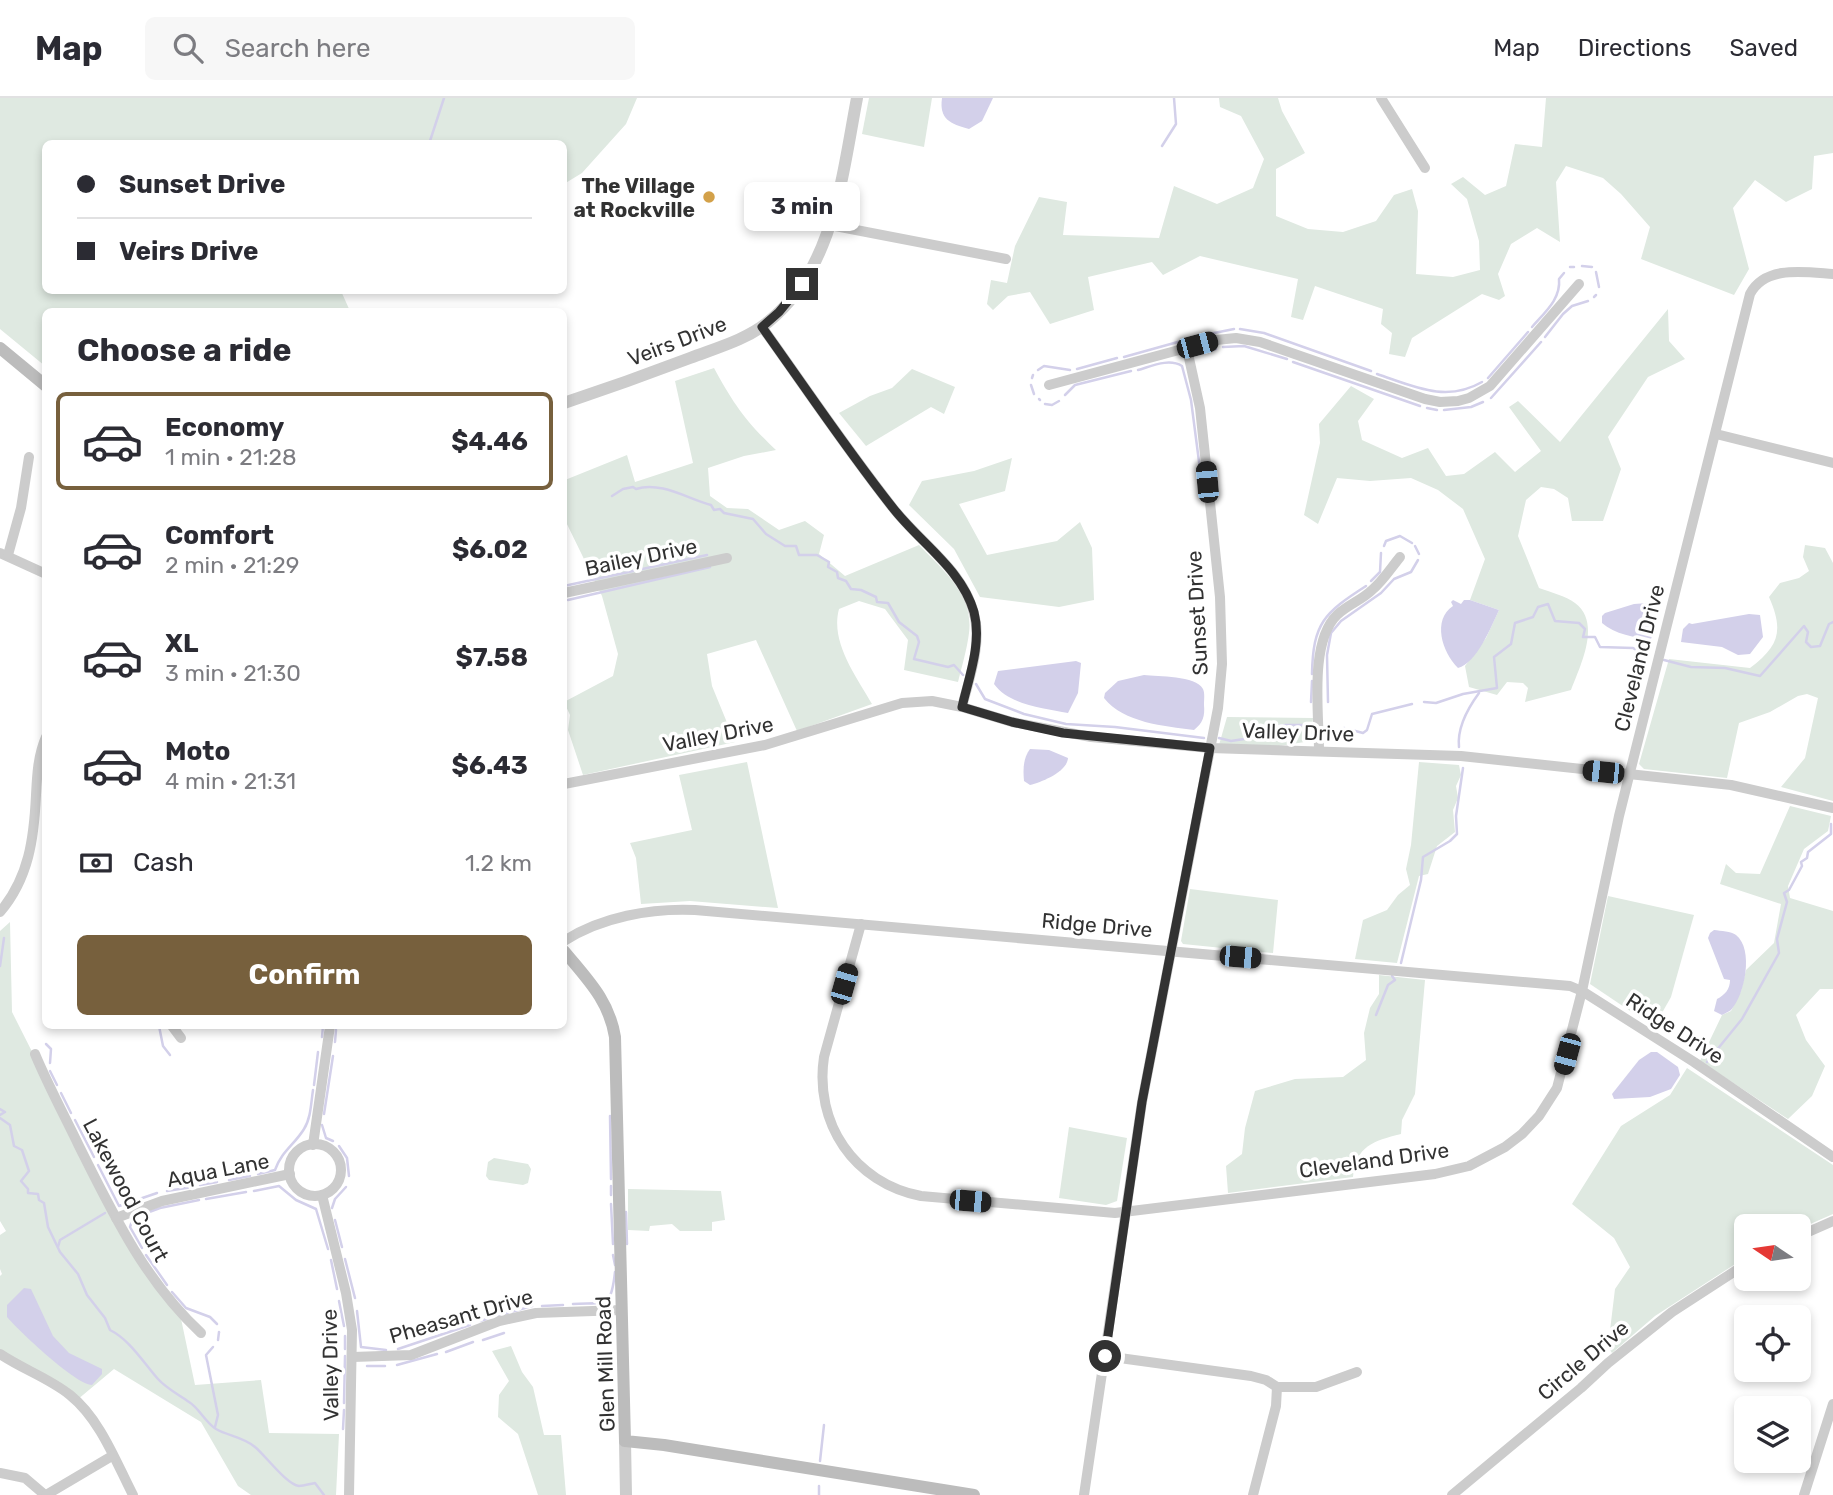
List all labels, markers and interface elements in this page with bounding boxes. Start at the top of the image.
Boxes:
search box [145,17,635,80]
text: Map [35,29,103,68]
icon: search [169,29,207,67]
text: Search here [225,33,370,64]
text: Map [1493,34,1540,62]
text: Directions [1578,34,1691,62]
text: Saved [1729,34,1798,62]
text: Sunset Drive [119,169,285,200]
place label: The Village at Rockville [574,173,695,222]
callout: 3 min [744,183,860,232]
marker: The Village at Rockville [701,189,717,205]
text: 3 min [771,192,833,220]
text: Veirs Drive [119,236,258,267]
route end [786,268,818,300]
street label: Veirs Drive [624,311,730,371]
car [1174,329,1221,361]
text: Choose a ride [77,331,291,369]
icon: car [81,410,144,473]
text: Economy [165,412,284,443]
text: $4.46 [451,426,528,457]
text: 1 min · 21:28 [165,443,297,471]
car [1195,460,1220,504]
icon: car [81,518,144,581]
text: Comfort [165,520,274,551]
street label: Bailey Drive [583,533,699,581]
text: $6.02 [452,534,528,565]
street label: Sunset Drive [1181,550,1213,676]
text: 2 min · 21:29 [165,551,299,579]
street label: Cleveland Drive [1609,582,1669,734]
icon: car [81,626,144,689]
text: XL [165,628,198,659]
text: $7.58 [455,642,528,673]
text: 3 min · 21:30 [165,659,301,687]
street label: Valley Drive [660,711,776,757]
street label: Valley Drive [1241,718,1355,746]
icon: car [81,734,144,797]
text: Moto [165,736,230,767]
text: $6.43 [452,750,528,781]
car [1582,759,1625,785]
text: 4 min · 21:31 [165,767,296,795]
icon: cash [77,844,115,882]
text: Cash [133,847,194,878]
text: 1.2 km [465,849,532,877]
street label: Ridge Drive [1040,908,1154,942]
button: Confirm [77,935,532,1015]
car [1219,945,1262,969]
car [829,961,860,1007]
street label: Ridge Drive [1622,987,1728,1069]
car [1552,1031,1583,1077]
street label: Lakewood Court [78,1114,174,1266]
street label: Cleveland Drive [1297,1137,1451,1183]
street label: Aqua Lane [165,1148,271,1192]
car [949,1189,992,1213]
north arrow [1734,1214,1811,1292]
map controls [1734,1214,1811,1473]
street label: Pheasant Drive [386,1284,536,1348]
street label: Glen Mill Road [590,1296,620,1432]
button: locate [1734,1305,1811,1382]
street label: Valley Drive [317,1309,343,1421]
street label: Circle Drive [1532,1315,1634,1405]
route start [1089,1340,1121,1372]
button: layers [1734,1396,1811,1473]

